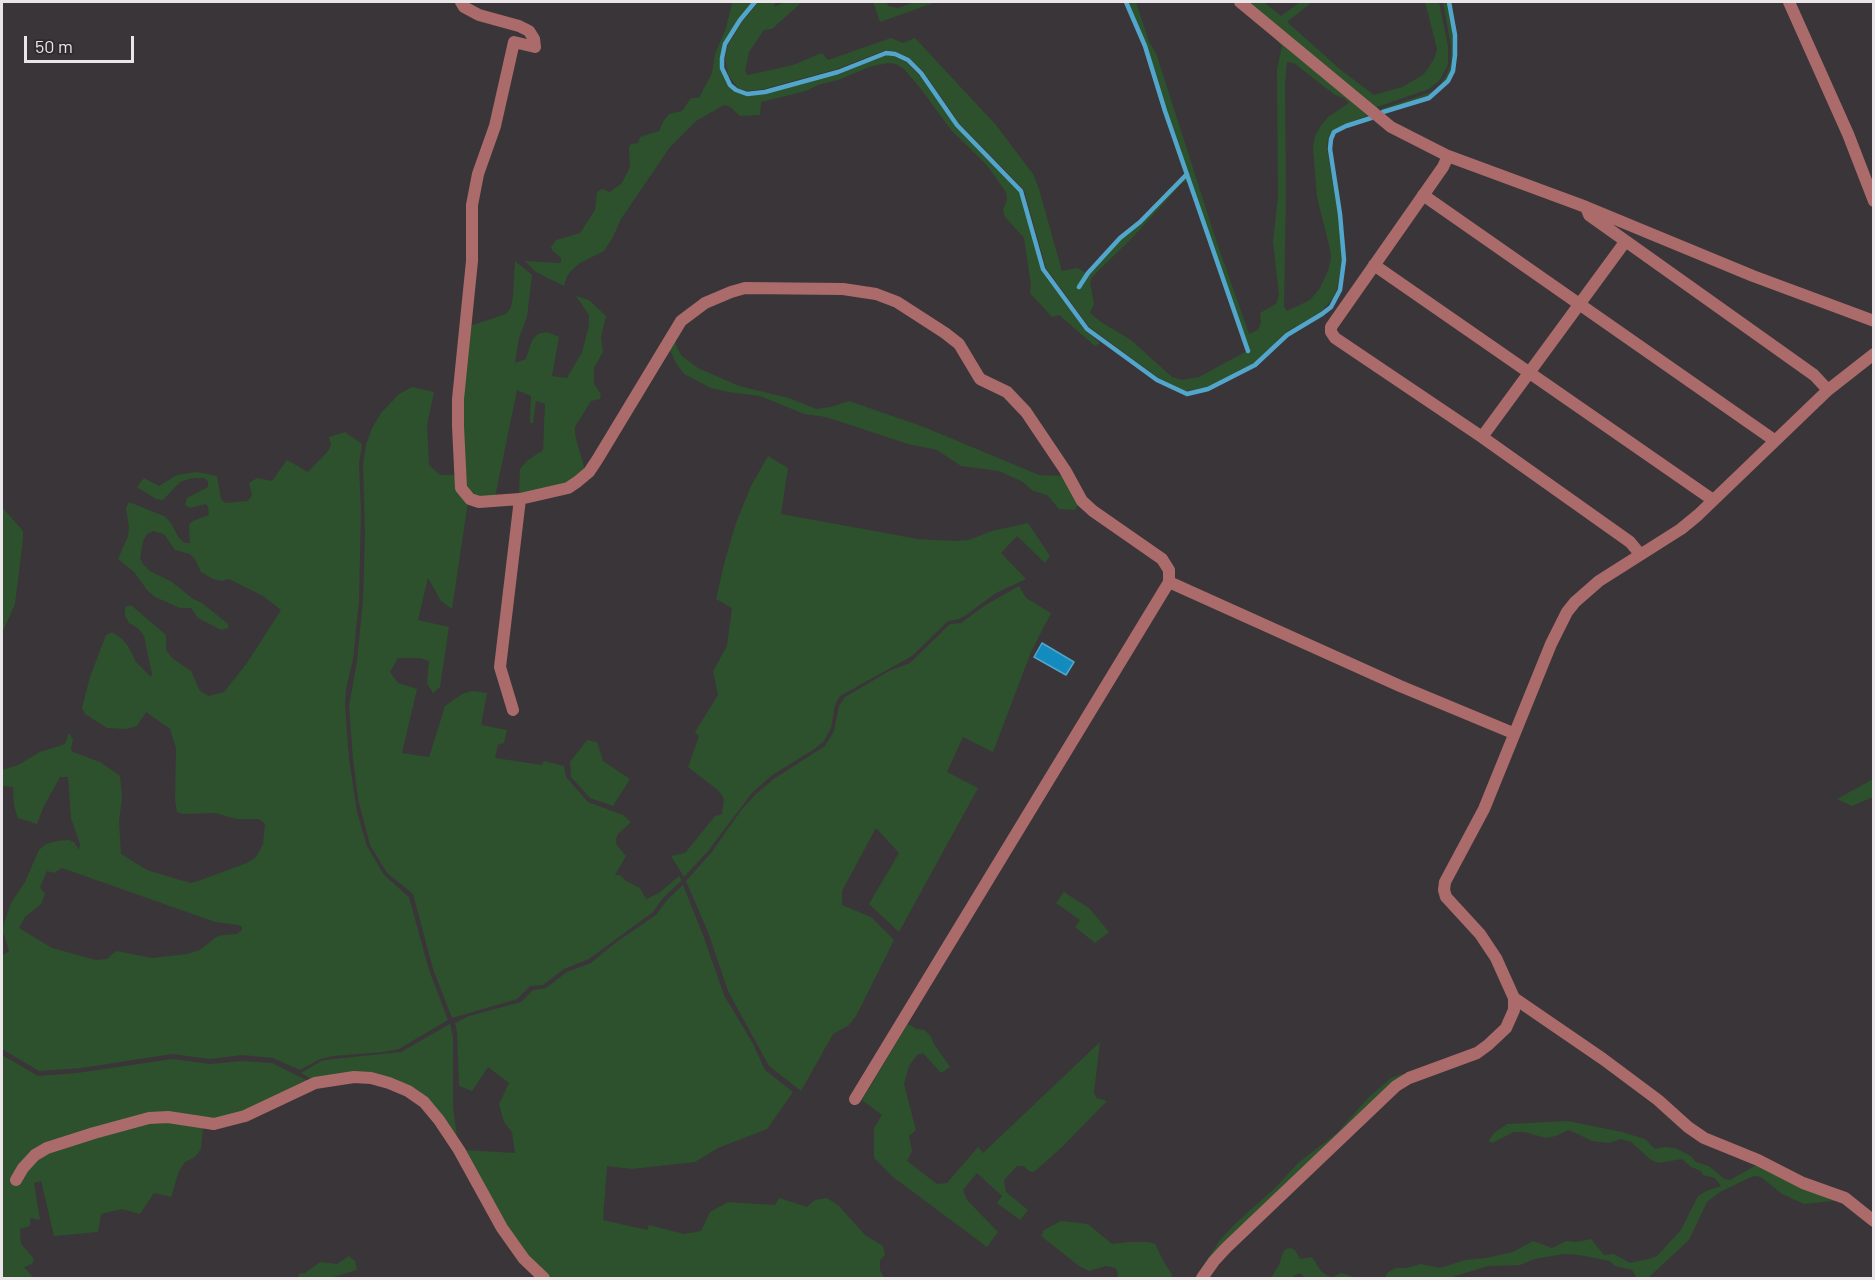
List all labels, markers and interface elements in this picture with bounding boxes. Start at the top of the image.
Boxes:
scale bar [27,24,136,62]
text: 50 m [35,35,73,57]

